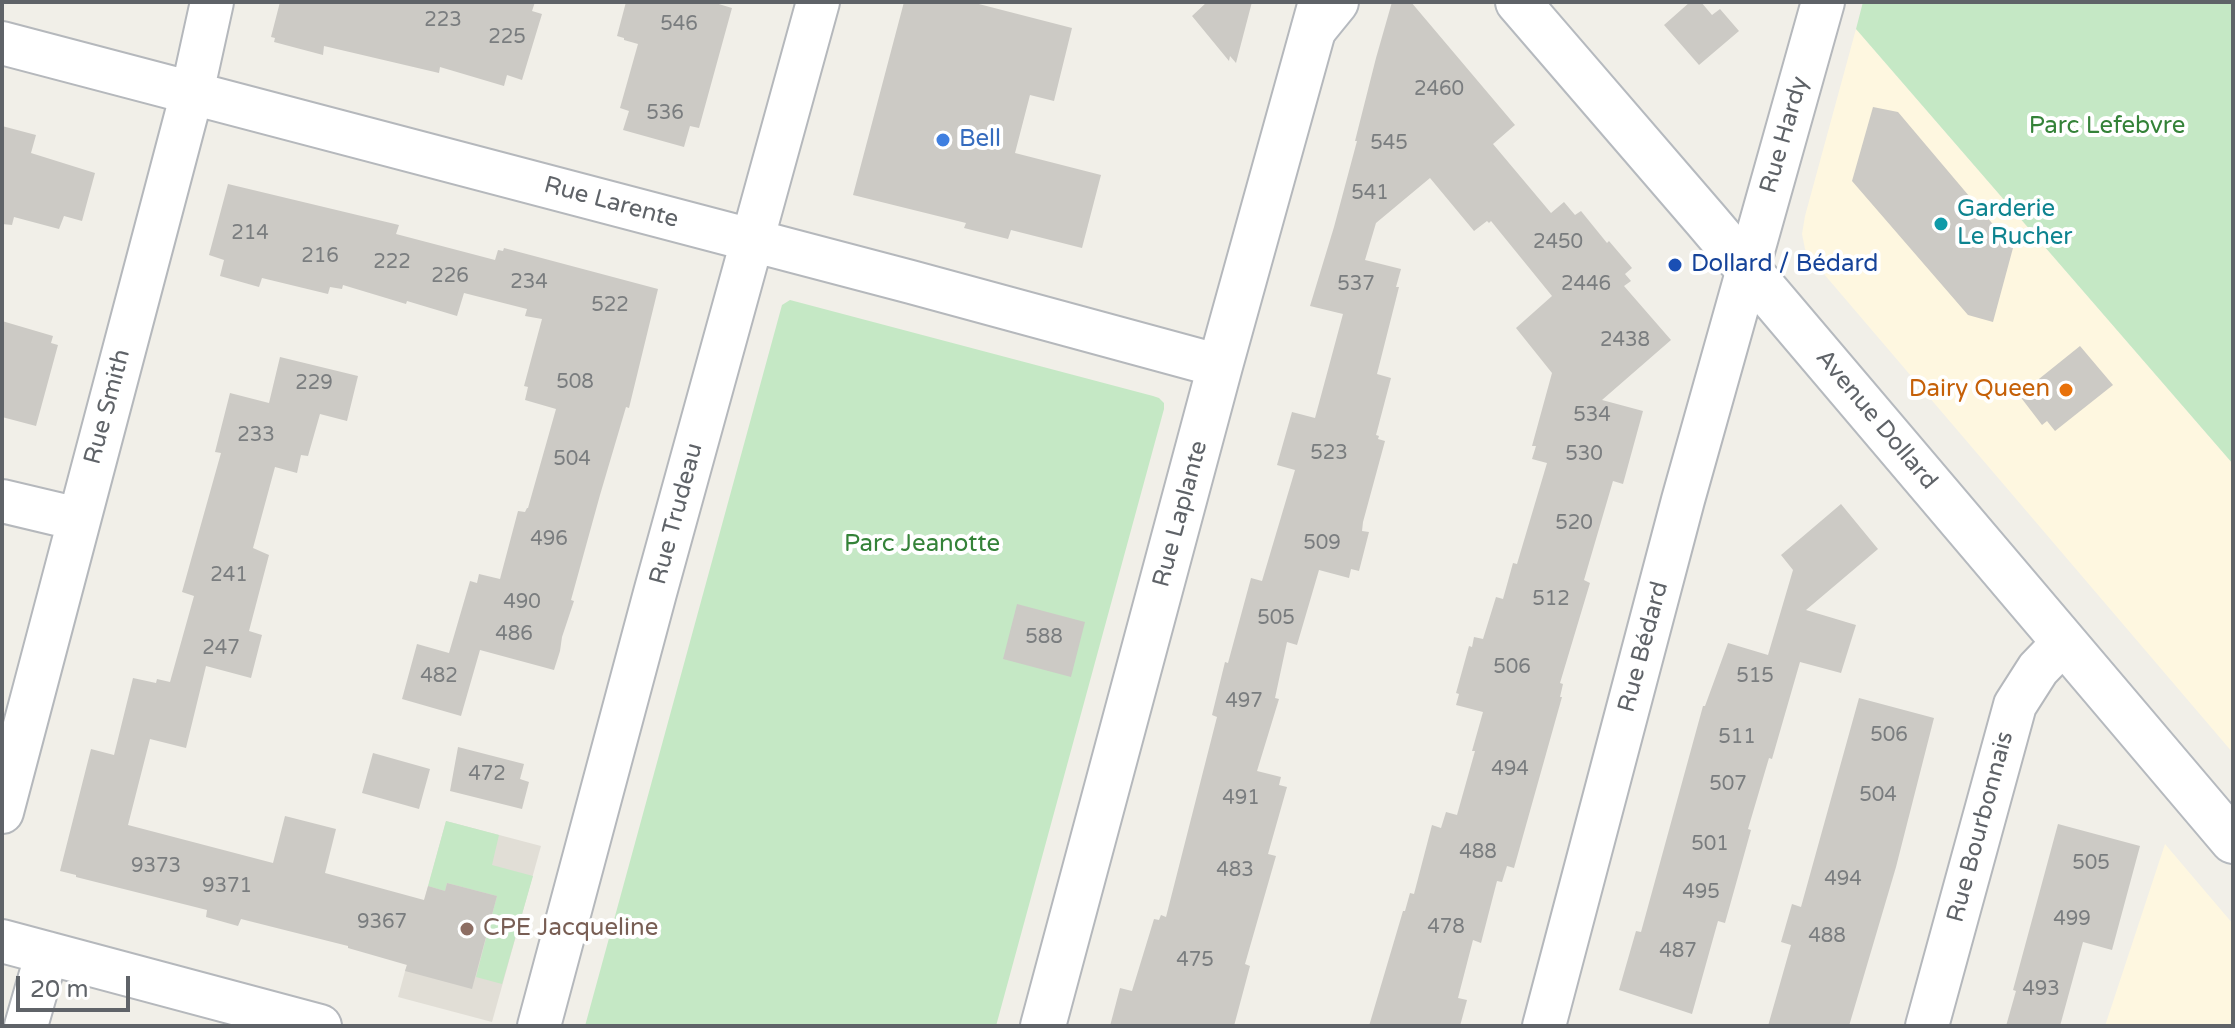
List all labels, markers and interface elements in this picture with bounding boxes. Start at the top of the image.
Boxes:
house number: 223 [424,9,462,33]
house number: 546 [660,13,698,37]
house number: 225 [488,26,526,50]
street label: Rue Hardy [1755,73,1815,197]
house number: 2460 [1414,78,1464,102]
house number: 536 [646,102,684,126]
park label: Parc Lefebvre [2029,113,2185,141]
place label: Bell [959,126,1001,154]
marker: Bell [934,131,952,149]
house number: 545 [1370,132,1408,156]
street label: Rue Larente [541,171,681,235]
house number: 541 [1351,182,1389,206]
place label: Garderie Le Rucher [1957,196,2073,252]
marker: Garderie Le Rucher [1932,215,1950,233]
house number: 214 [231,222,269,246]
house number: 2450 [1533,231,1583,255]
house number: 216 [301,245,339,269]
house number: 222 [373,251,411,275]
place label: Dollard / Bédard [1691,251,1878,279]
marker: Dollard / Bédard [1666,256,1684,274]
house number: 226 [431,265,469,289]
house number: 234 [510,271,548,295]
house number: 537 [1337,273,1375,297]
house number: 2446 [1561,273,1611,297]
house number: 522 [591,294,629,318]
house number: 2438 [1600,329,1650,353]
street label: Avenue Dollard [1809,344,1943,496]
street label: Rue Smith [79,346,137,468]
house number: 508 [556,371,594,395]
house number: 229 [295,372,333,396]
place label: Dairy Queen [1909,376,2050,404]
marker: Dairy Queen [2057,381,2075,399]
house number: 534 [1573,404,1611,428]
house number: 233 [237,424,275,448]
street label: Rue Laplante [1148,438,1214,590]
street label: Rue Trudeau [644,440,710,588]
house number: 523 [1310,442,1348,466]
house number: 530 [1565,443,1603,467]
house number: 504 [553,448,591,472]
house number: 520 [1555,512,1593,536]
house number: 496 [530,528,568,552]
park label: Parc Jeanotte [844,531,1000,559]
house number: 509 [1303,532,1341,556]
house number: 241 [210,564,248,588]
street label: Rue Bédard [1613,578,1675,716]
house number: 512 [1532,588,1570,612]
house number: 490 [503,591,541,615]
house number: 505 [1257,607,1295,631]
house number: 486 [495,623,533,647]
house number: 588 [1025,626,1063,650]
house number: 247 [202,637,240,661]
house number: 506 [1493,656,1531,680]
house number: 482 [420,665,458,689]
house number: 515 [1736,665,1774,689]
house number: 497 [1225,690,1263,714]
house number: 506 [1870,724,1908,748]
house number: 511 [1718,726,1756,750]
street label: Rue Bourbonnais [1942,728,2020,926]
house number: 494 [1491,758,1529,782]
house number: 472 [468,763,506,787]
house number: 507 [1709,773,1747,797]
house number: 504 [1859,784,1897,808]
house number: 491 [1222,787,1260,811]
house number: 501 [1691,833,1729,857]
house number: 488 [1459,841,1497,865]
house number: 505 [2072,852,2110,876]
house number: 9373 [131,855,181,879]
house number: 483 [1216,859,1254,883]
house number: 494 [1824,868,1862,892]
house number: 9371 [202,875,252,899]
house number: 495 [1682,881,1720,905]
house number: 499 [2053,908,2091,932]
house number: 9367 [357,911,407,935]
place label: CPE Jacqueline [483,915,658,943]
house number: 478 [1427,916,1465,940]
marker: CPE Jacqueline [458,920,476,938]
house number: 488 [1808,925,1846,949]
house number: 487 [1659,940,1697,964]
house number: 475 [1176,949,1214,973]
scale bar [20,960,134,1010]
text: 20 m [30,975,88,1004]
house number: 493 [2022,978,2060,1002]

